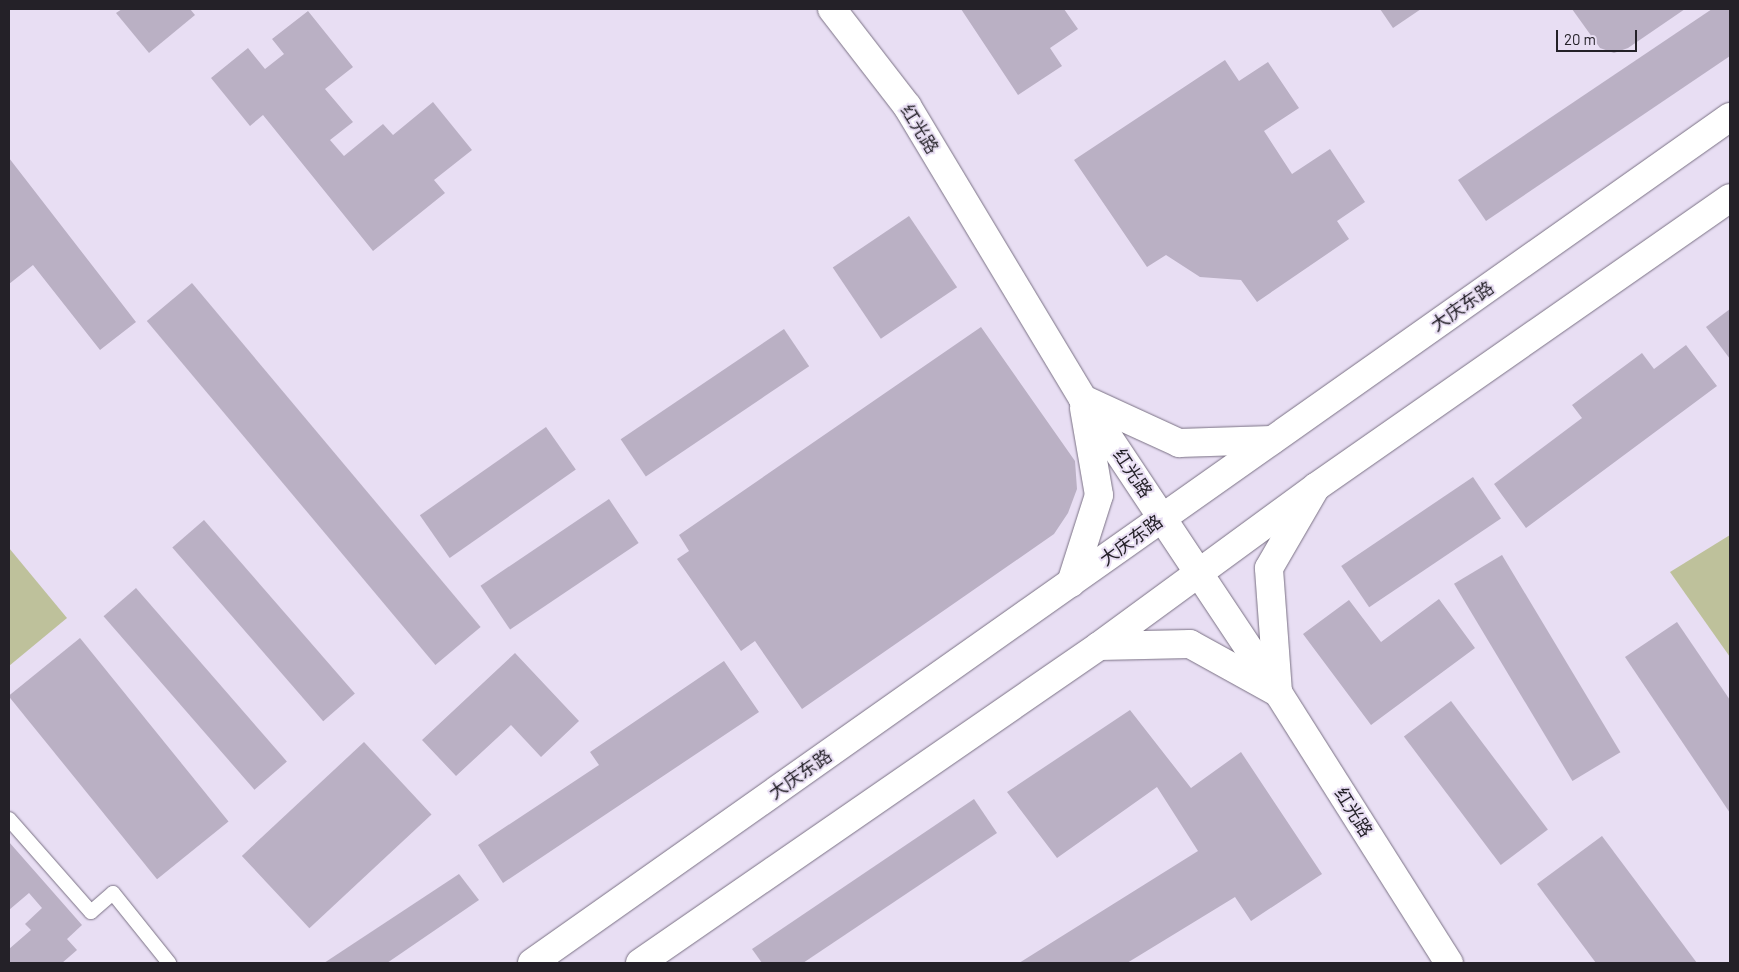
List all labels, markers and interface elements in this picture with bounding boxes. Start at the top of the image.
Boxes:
scale bar [1559,20,1640,52]
text: 20 m [1564,30,1596,48]
street label: 红光路 [897,100,943,158]
street label: 大庆东路 [1426,277,1498,335]
street label: 红光路 [1109,445,1157,501]
street label: 大庆东路 [1096,510,1166,570]
street label: 大庆东路 [764,745,836,803]
street label: 红光路 [1331,783,1377,841]

